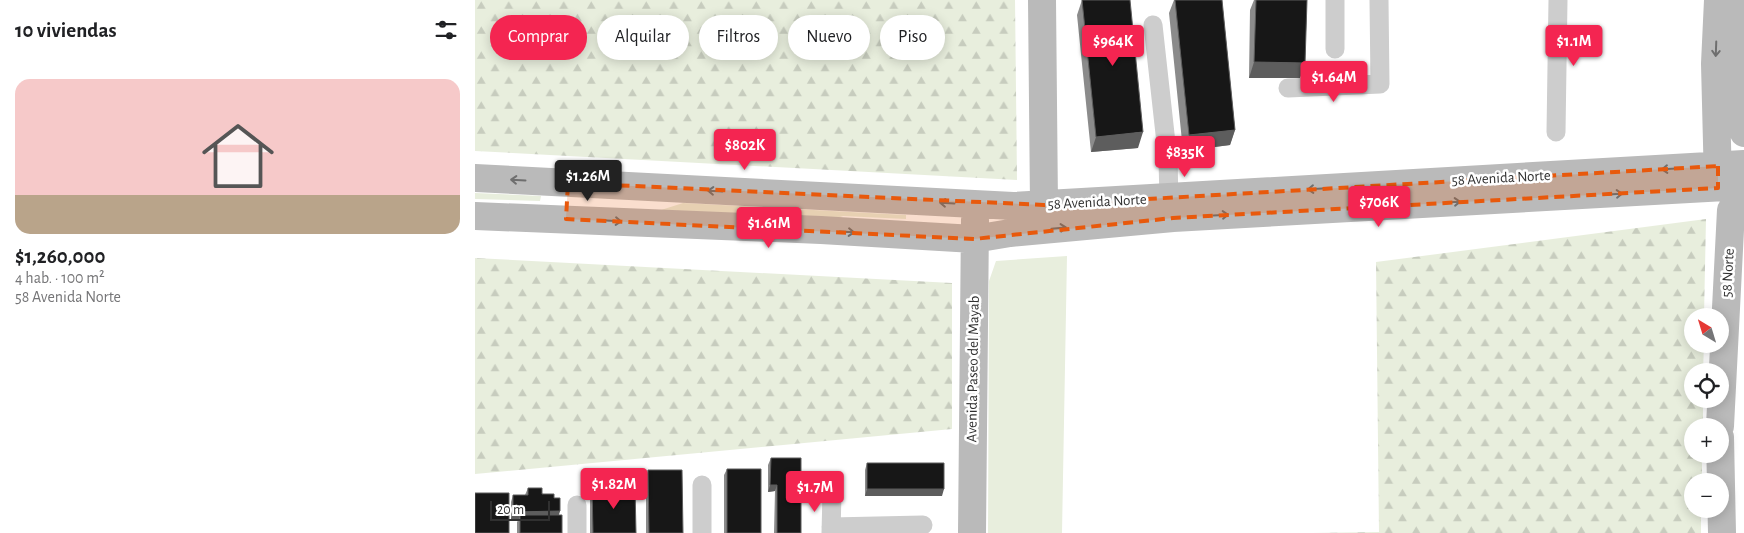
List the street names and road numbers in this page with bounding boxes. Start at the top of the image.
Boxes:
street label: 58 Avenida Norte [1451,168,1551,188]
street label: 58 Avenida Norte [1047,192,1147,212]
street label: 58 Norte [1719,248,1737,298]
street label: Avenida Paseo del Mayab [964,295,982,442]

